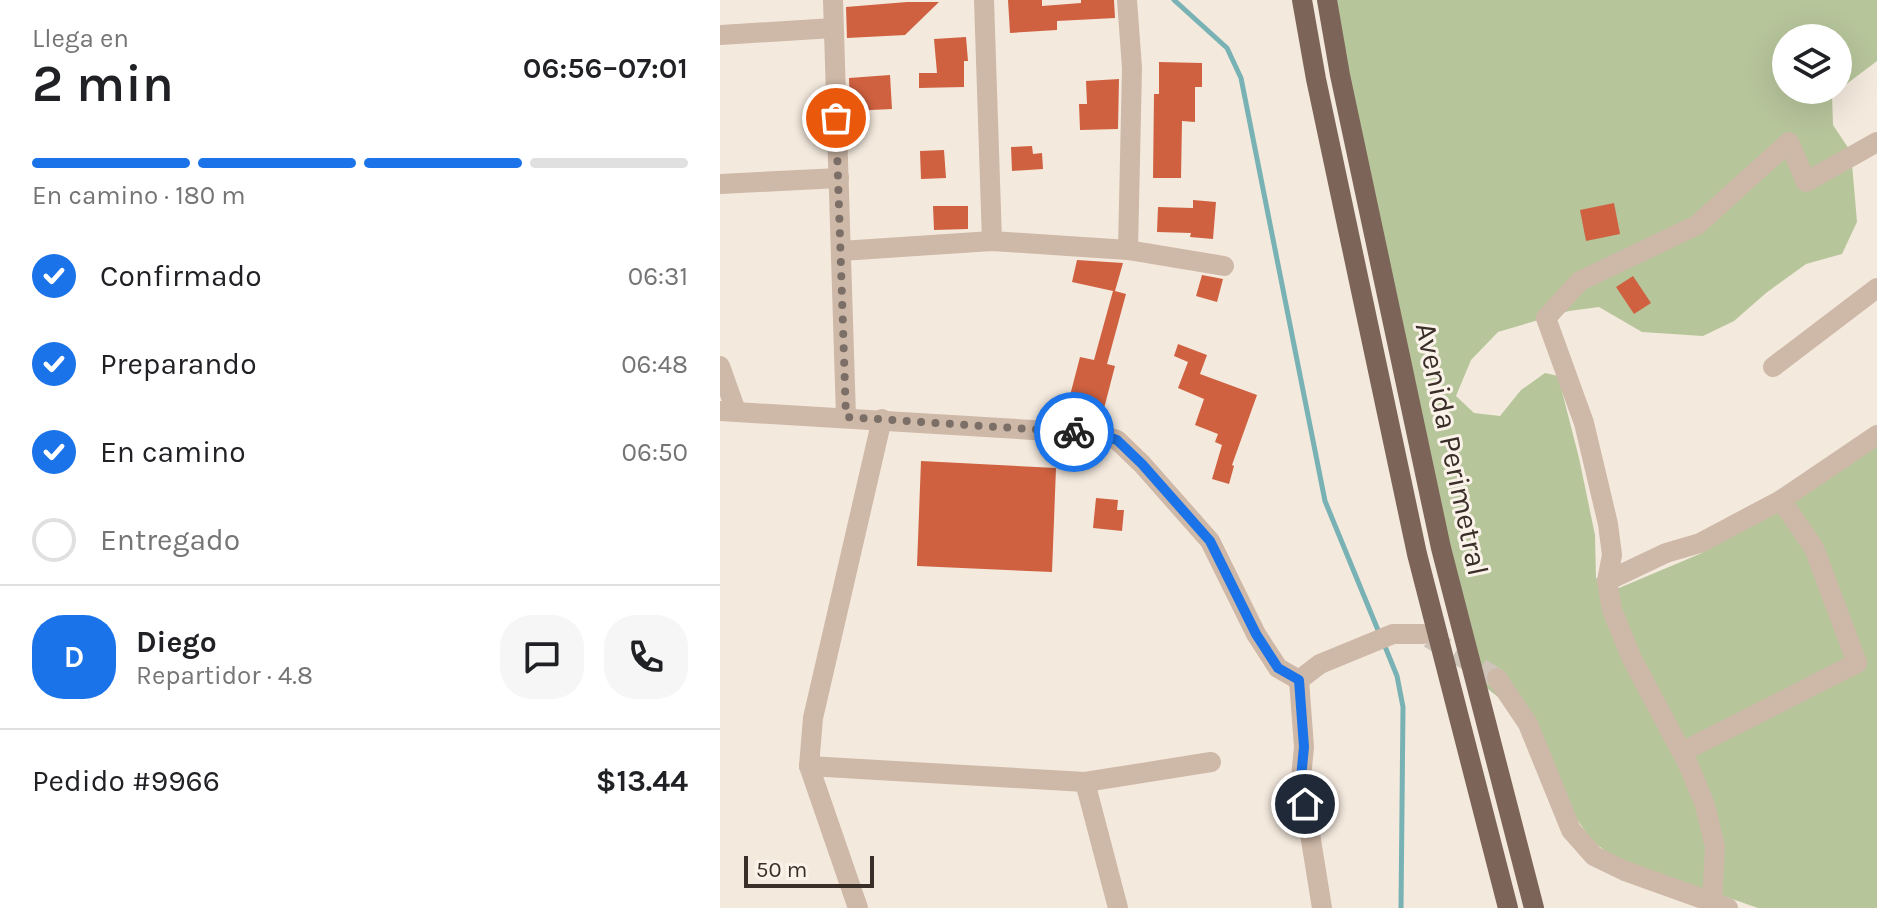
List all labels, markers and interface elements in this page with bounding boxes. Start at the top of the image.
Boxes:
text: Llega en [32,23,129,54]
map controls [1772,24,1852,104]
button: layers [1772,24,1852,104]
text: 06:56–07:01 [523,50,688,86]
text: 2 min [32,53,174,114]
pin [802,84,870,152]
icon: bag [814,96,858,140]
text: En camino · 180 m [32,180,246,211]
icon: check [32,254,76,298]
text: Confirmado [100,258,262,294]
text: 06:31 [628,261,688,292]
street label: Avenida Perimetral [1408,319,1496,579]
icon: check [32,342,76,386]
text: Preparando [100,346,257,382]
text: 06:48 [621,349,688,380]
courier [1034,392,1114,472]
icon: bike [1052,410,1096,454]
icon: check [32,430,76,474]
text: En camino [100,434,246,470]
text: 06:50 [622,437,688,468]
text: Entregado [100,522,240,558]
button: chat [500,615,584,699]
button: phone [604,615,688,699]
text: Diego [136,624,217,660]
text: D [64,639,84,675]
text: Repartidor · 4.8 [136,660,313,691]
text: Pedido #9966 [32,763,220,799]
text: $13.44 [596,763,688,799]
pin [1271,770,1339,838]
icon: home [1283,782,1327,826]
scale bar [744,852,874,888]
text: 50 m [756,857,807,883]

